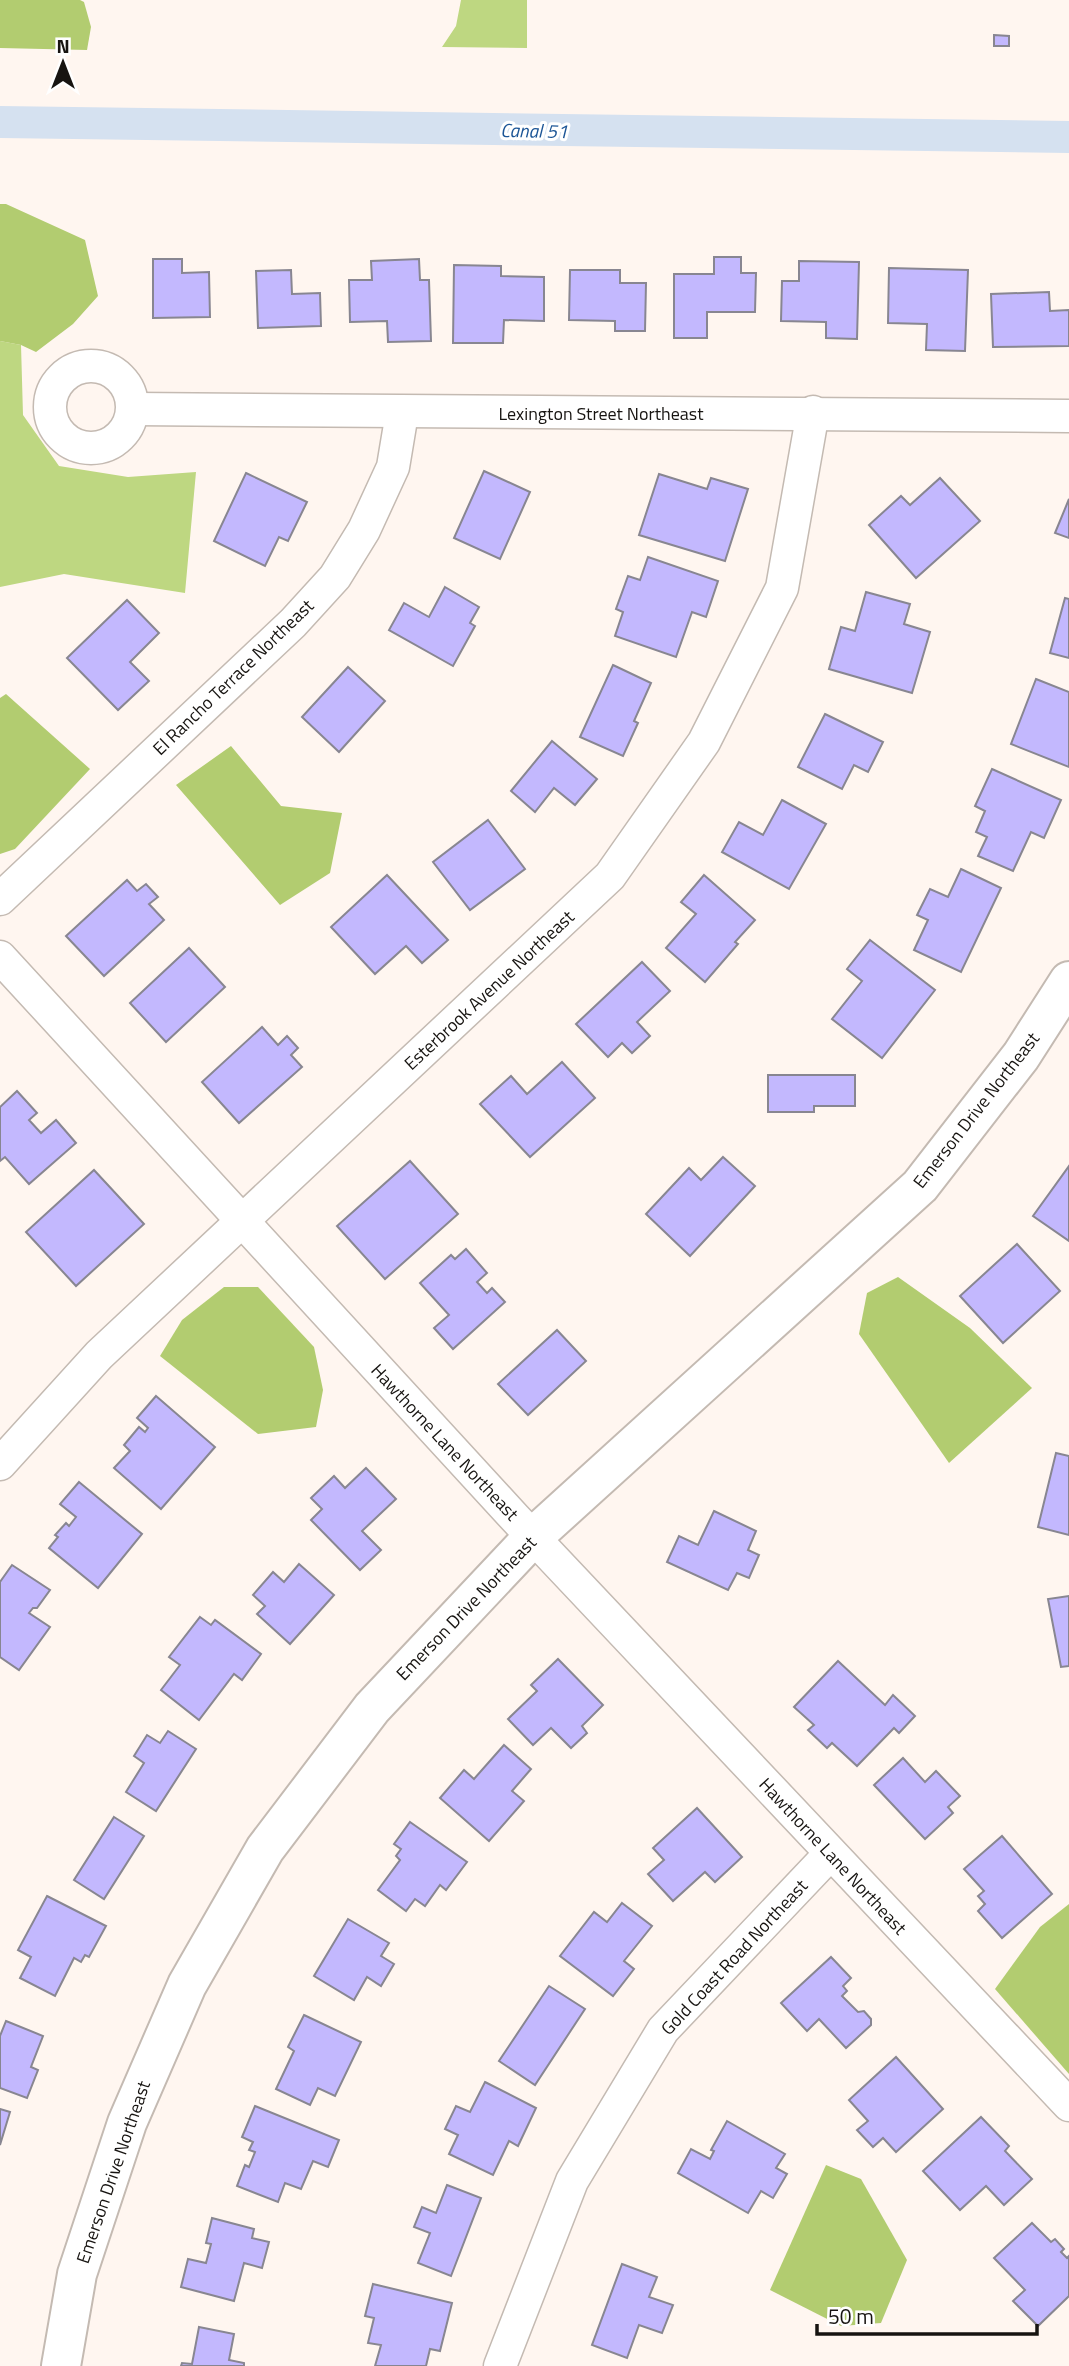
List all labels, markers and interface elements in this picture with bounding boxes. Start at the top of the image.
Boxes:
north arrow [28,28,98,98]
text: N [56,31,70,60]
water label: Canal 51 [500,115,568,145]
street label: Lexington Street Northeast [499,400,704,427]
street label: El Rancho Terrace Northeast [146,592,320,761]
street label: Esterbrook Avenue Northeast [398,903,581,1076]
street label: Emerson Drive Northeast [906,1026,1046,1194]
street label: Hawthorne Lane Northeast [365,1357,526,1527]
street label: Emerson Drive Northeast [390,1529,543,1686]
street label: Hawthorne Lane Northeast [753,1771,914,1941]
street label: Gold Coast Road Northeast [654,1873,814,2041]
street label: Emerson Drive Northeast [69,2076,157,2267]
scale bar [817,2292,1038,2336]
text: 50 m [828,2300,874,2332]

